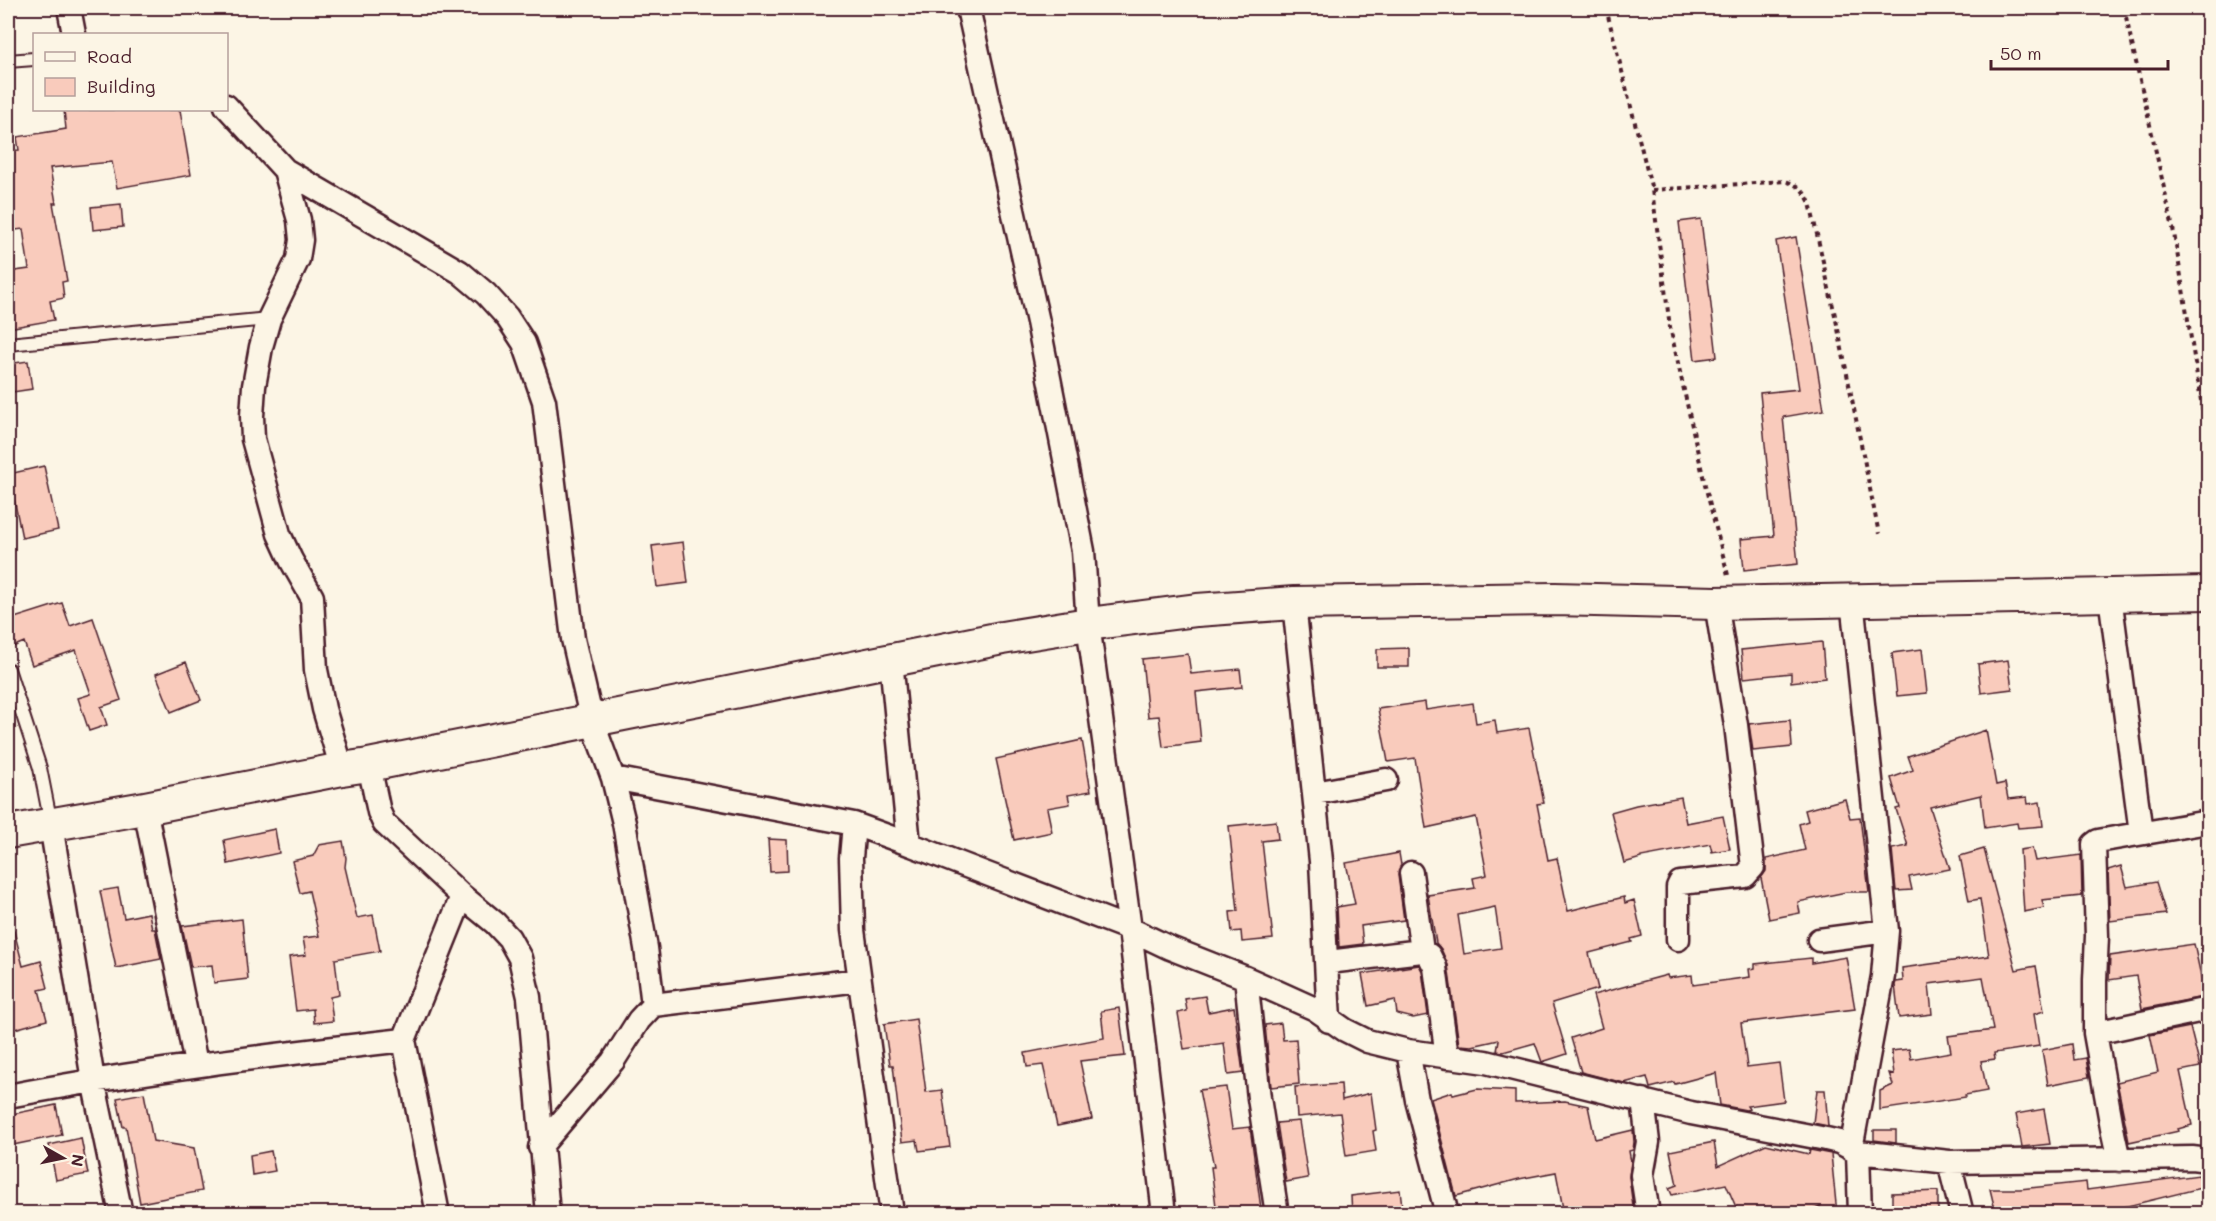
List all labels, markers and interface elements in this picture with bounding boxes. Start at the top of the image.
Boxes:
legend [33,33,228,111]
scale bar [1991,33,2168,71]
text: 50 m [2000,41,2042,65]
text: Road [87,44,132,68]
text: Building [87,74,155,98]
north arrow [33,1128,93,1188]
text: N [67,1153,90,1168]

